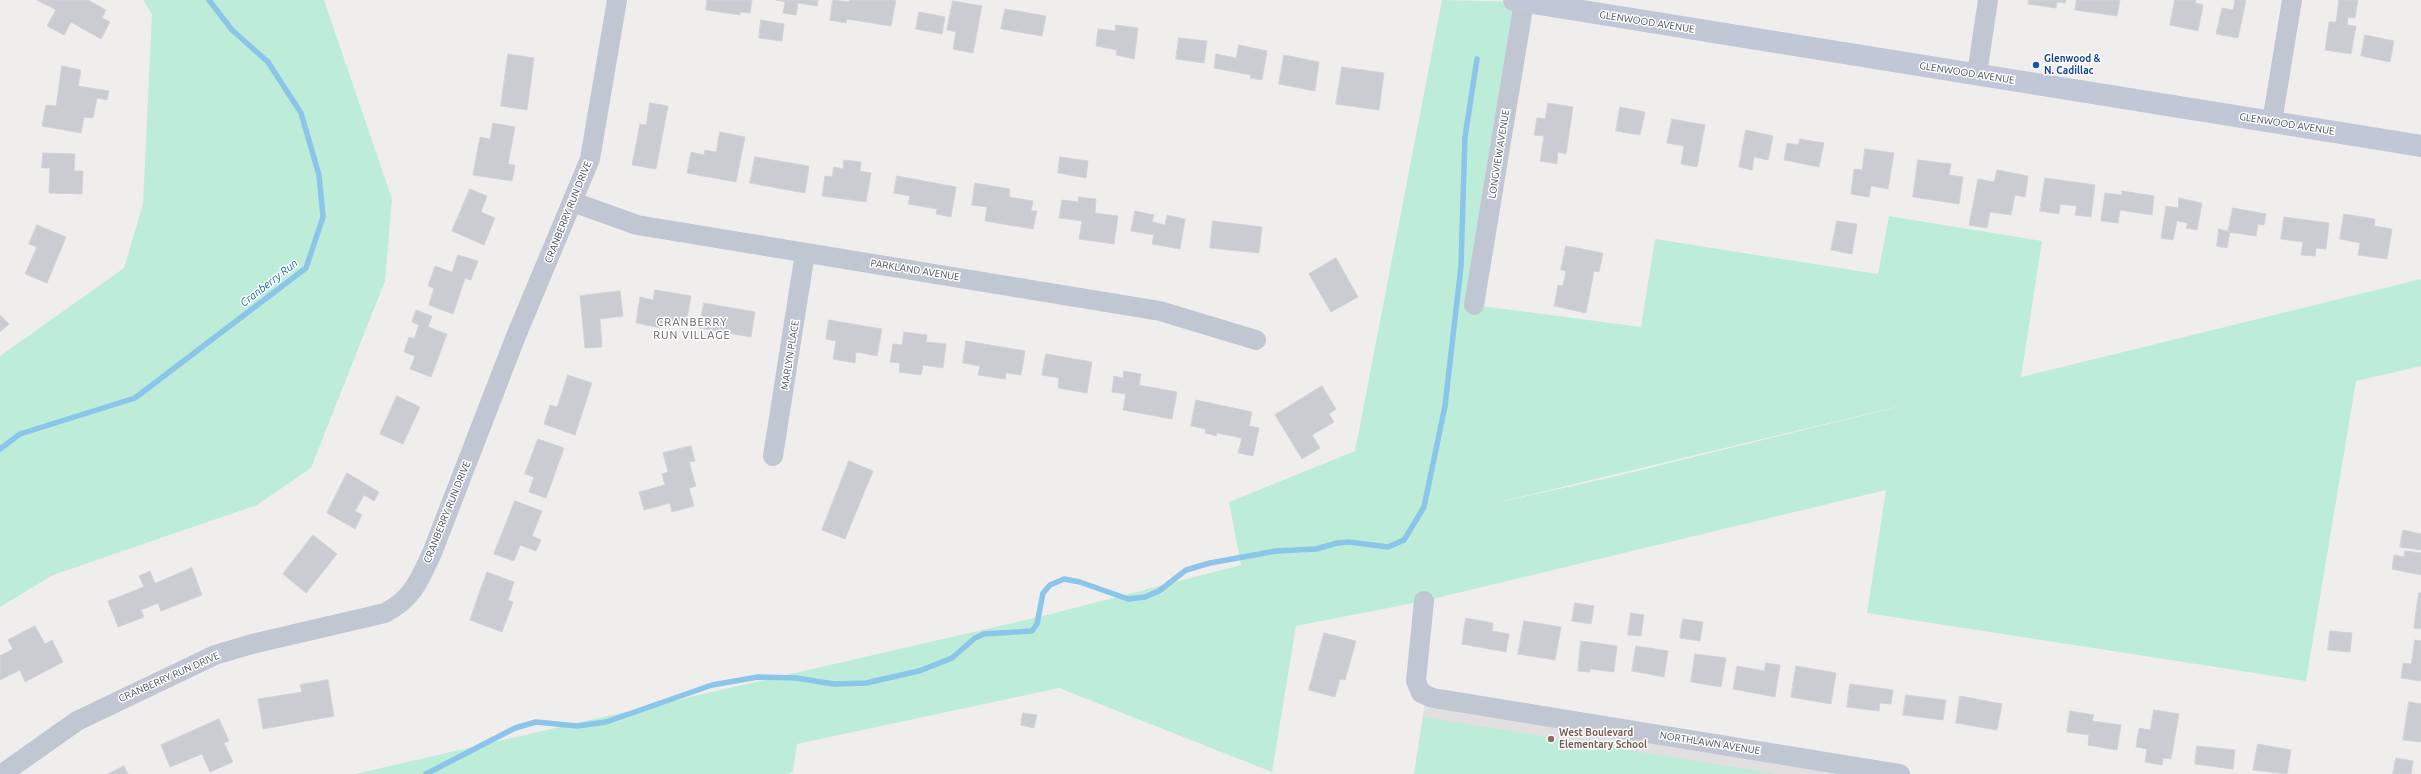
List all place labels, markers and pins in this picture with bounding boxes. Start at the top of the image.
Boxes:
place label: Glenwood & N. Cadillac [2044,53,2101,76]
marker: Glenwood & N. Cadillac [2031,60,2041,70]
place label: West Boulevard Elementary School [1559,727,1647,750]
marker: West Boulevard Elementary School [1546,734,1556,744]

